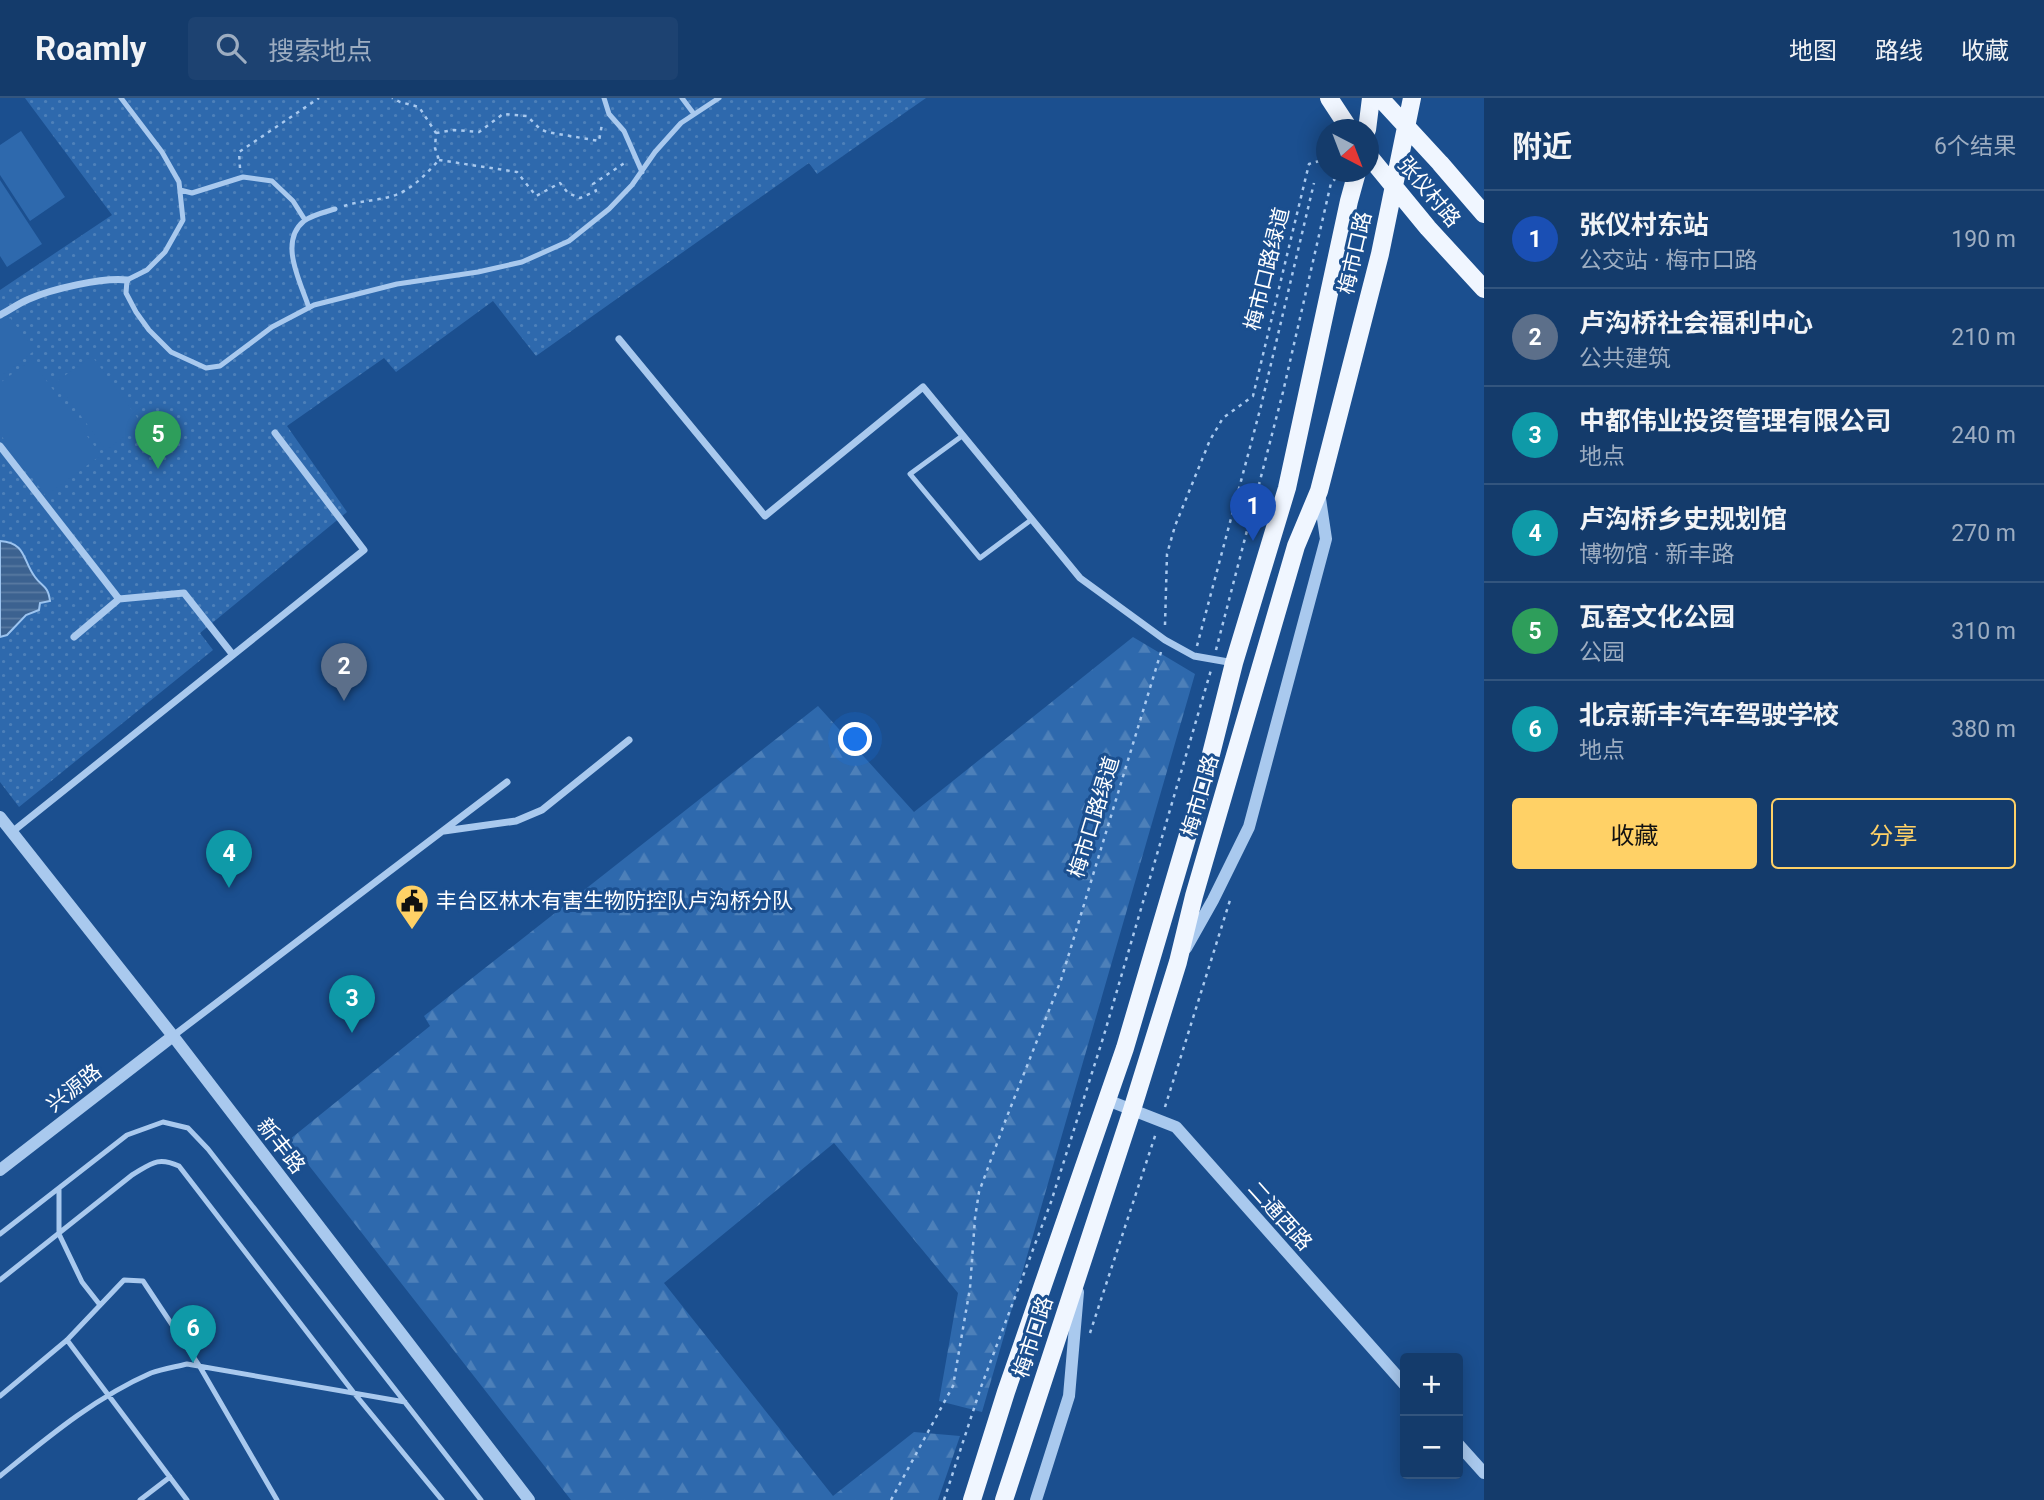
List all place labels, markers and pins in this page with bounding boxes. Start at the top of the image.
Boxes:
pin: 5 [135,411,181,469]
pin: 1 [1230,483,1276,541]
pin: 2 [321,643,367,701]
pin: 4 [206,830,252,888]
public building icon: 丰台区林木有害生物防控队卢沟桥分队 [393,882,431,931]
place label: 丰台区林木有害生物防控队卢沟桥分队 [436,889,793,913]
pin: 3 [329,975,375,1033]
pin: 6 [170,1305,216,1363]

